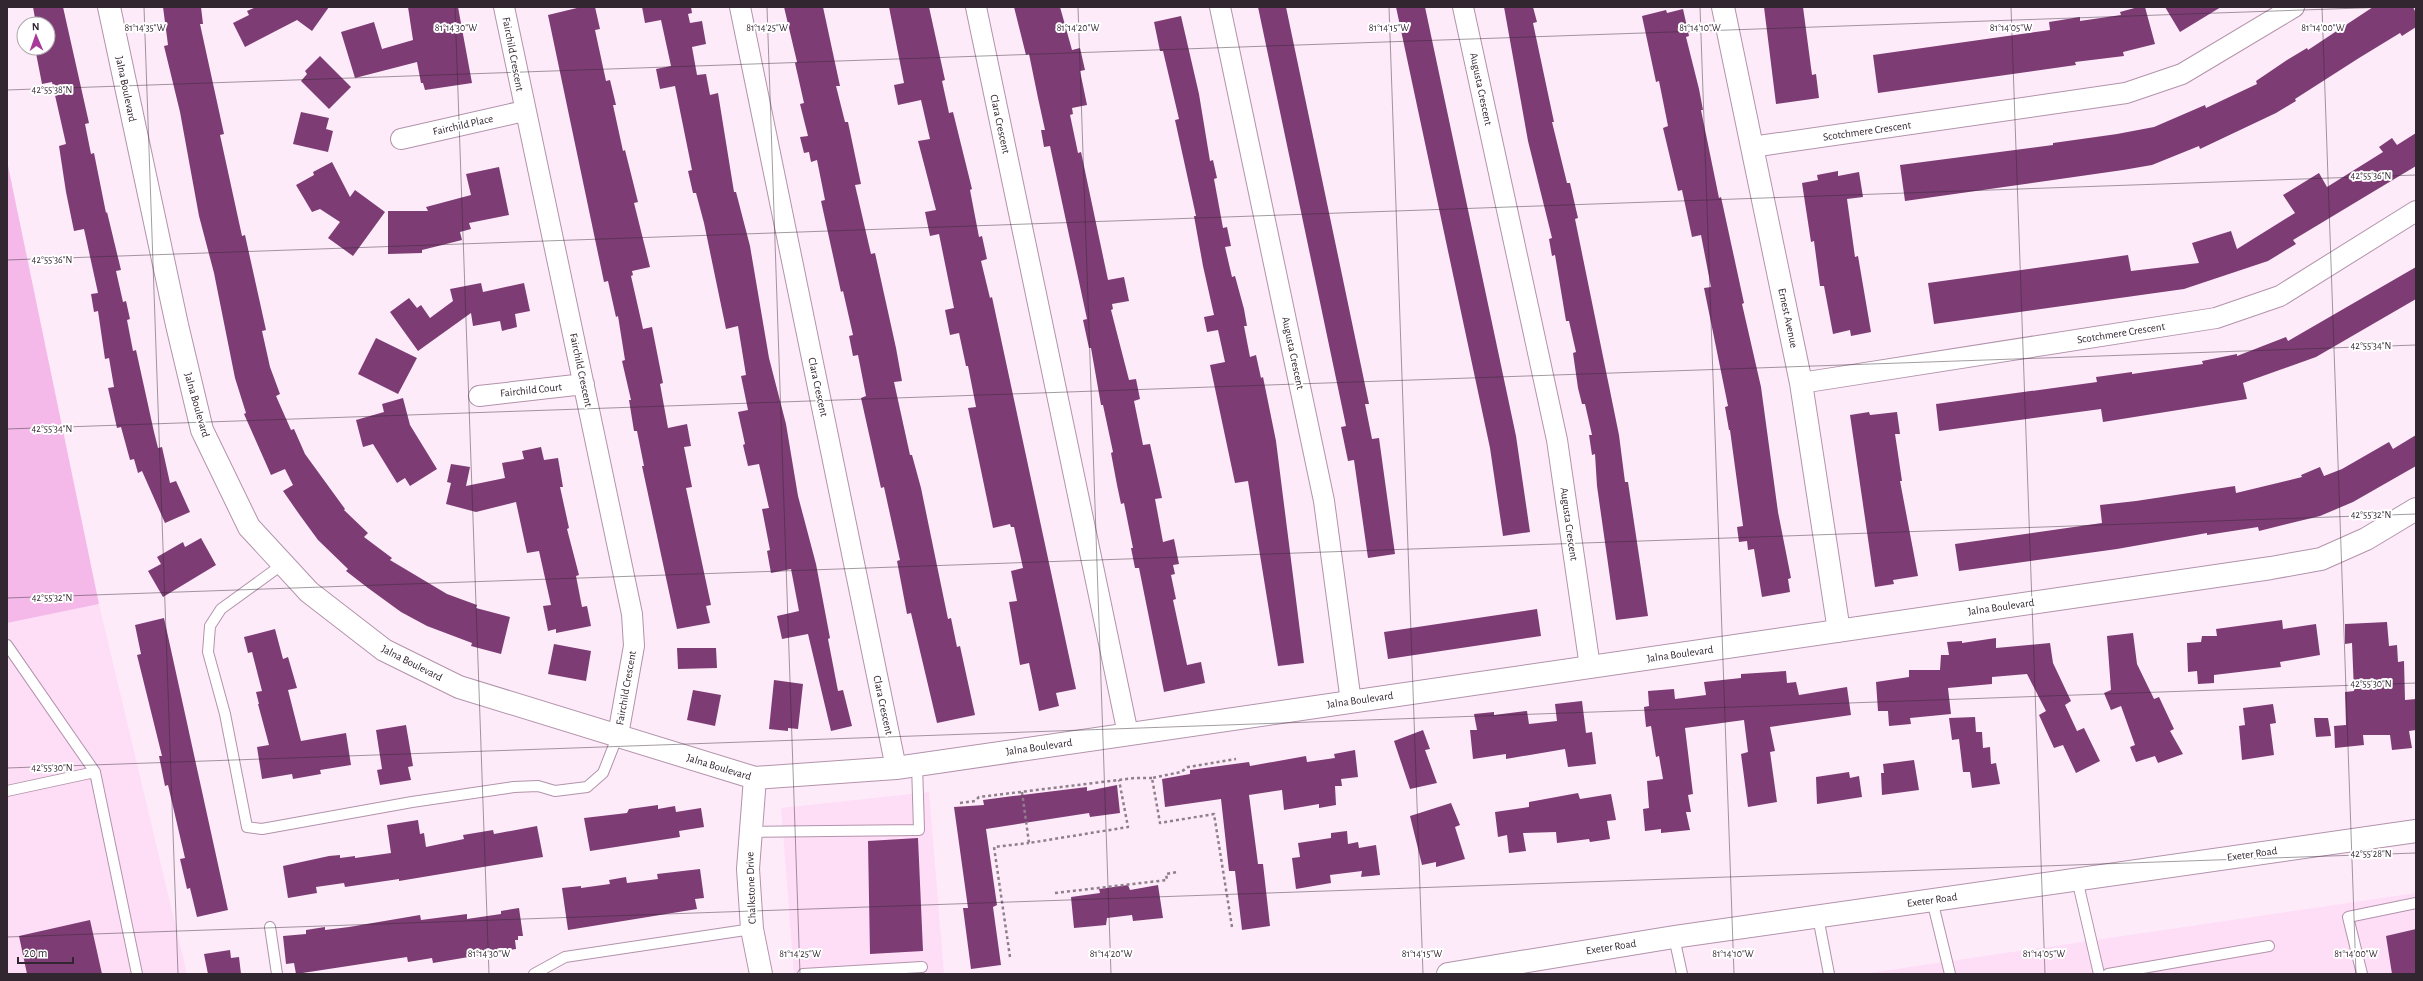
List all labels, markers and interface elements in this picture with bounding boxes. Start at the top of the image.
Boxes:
north arrow [16,16,56,56]
street label: Fairchild Crescent [500,16,526,92]
text: N [32,21,40,32]
text: 81°14'35"W [124,23,166,33]
text: 81°14'30"W [435,23,477,33]
text: 81°14'25"W [746,23,788,33]
text: 81°14'20"W [1057,23,1099,33]
text: 81°14'15"W [1369,23,1409,33]
text: 81°14'10"W [1679,23,1721,33]
text: 81°14'05"W [1990,23,2032,33]
text: 81°14'00"W [2301,23,2345,33]
street label: Augusta Crescent [1468,52,1494,127]
street label: Jalna Boulevard [114,55,138,123]
text: 42°55'38"N [32,85,72,95]
street label: Clara Crescent [988,93,1012,155]
street label: Fairchild Place [432,113,494,137]
street label: Scotchmere Crescent [1822,119,1912,143]
text: 42°55'36"N [2351,171,2391,181]
text: 42°55'36"N [32,255,72,265]
street label: Ernest Avenue [1776,287,1800,349]
street label: Augusta Crescent [1280,316,1306,391]
street label: Scotchmere Crescent [2076,321,2166,345]
street label: Fairchild Crescent [568,332,594,408]
text: 42°55'34"N [2351,341,2391,351]
street label: Clara Crescent [806,356,830,418]
street label: Jalna Boulevard [182,371,212,439]
street label: Fairchild Court [500,381,563,399]
text: 42°55'34"N [32,424,72,434]
street label: Augusta Crescent [1558,487,1580,562]
text: 42°55'32"N [2351,510,2391,520]
text: 42°55'32"N [32,593,72,603]
street label: Jalna Boulevard [1967,597,2035,617]
street label: Jalna Boulevard [380,643,445,683]
street label: Jalna Boulevard [1646,644,1714,664]
street label: Fairchild Crescent [614,650,638,726]
street label: Clara Crescent [871,674,895,736]
text: 42°55'30"N [2350,679,2392,689]
street label: Jalna Boulevard [1326,690,1394,710]
street label: Jalna Boulevard [1005,737,1073,757]
street label: Jalna Boulevard [685,752,753,782]
text: 42°55'30"N [31,763,73,773]
street label: Exeter Road [2226,845,2278,863]
text: 42°55'28"N [2350,849,2392,859]
street label: Chalkstone Drive [744,852,758,924]
street label: Exeter Road [1906,891,1958,909]
street label: Exeter Road [1585,938,1637,956]
scale bar [18,939,73,965]
text: 20 m [24,947,47,959]
text: 81°14'30"W [468,949,510,959]
text: 81°14'25"W [779,949,821,959]
text: 81°14'20"W [1090,949,1132,959]
text: 81°14'15"W [1402,949,1442,959]
text: 81°14'10"W [1712,949,1754,959]
text: 81°14'05"W [2023,949,2065,959]
text: 81°14'00"W [2334,949,2378,959]

